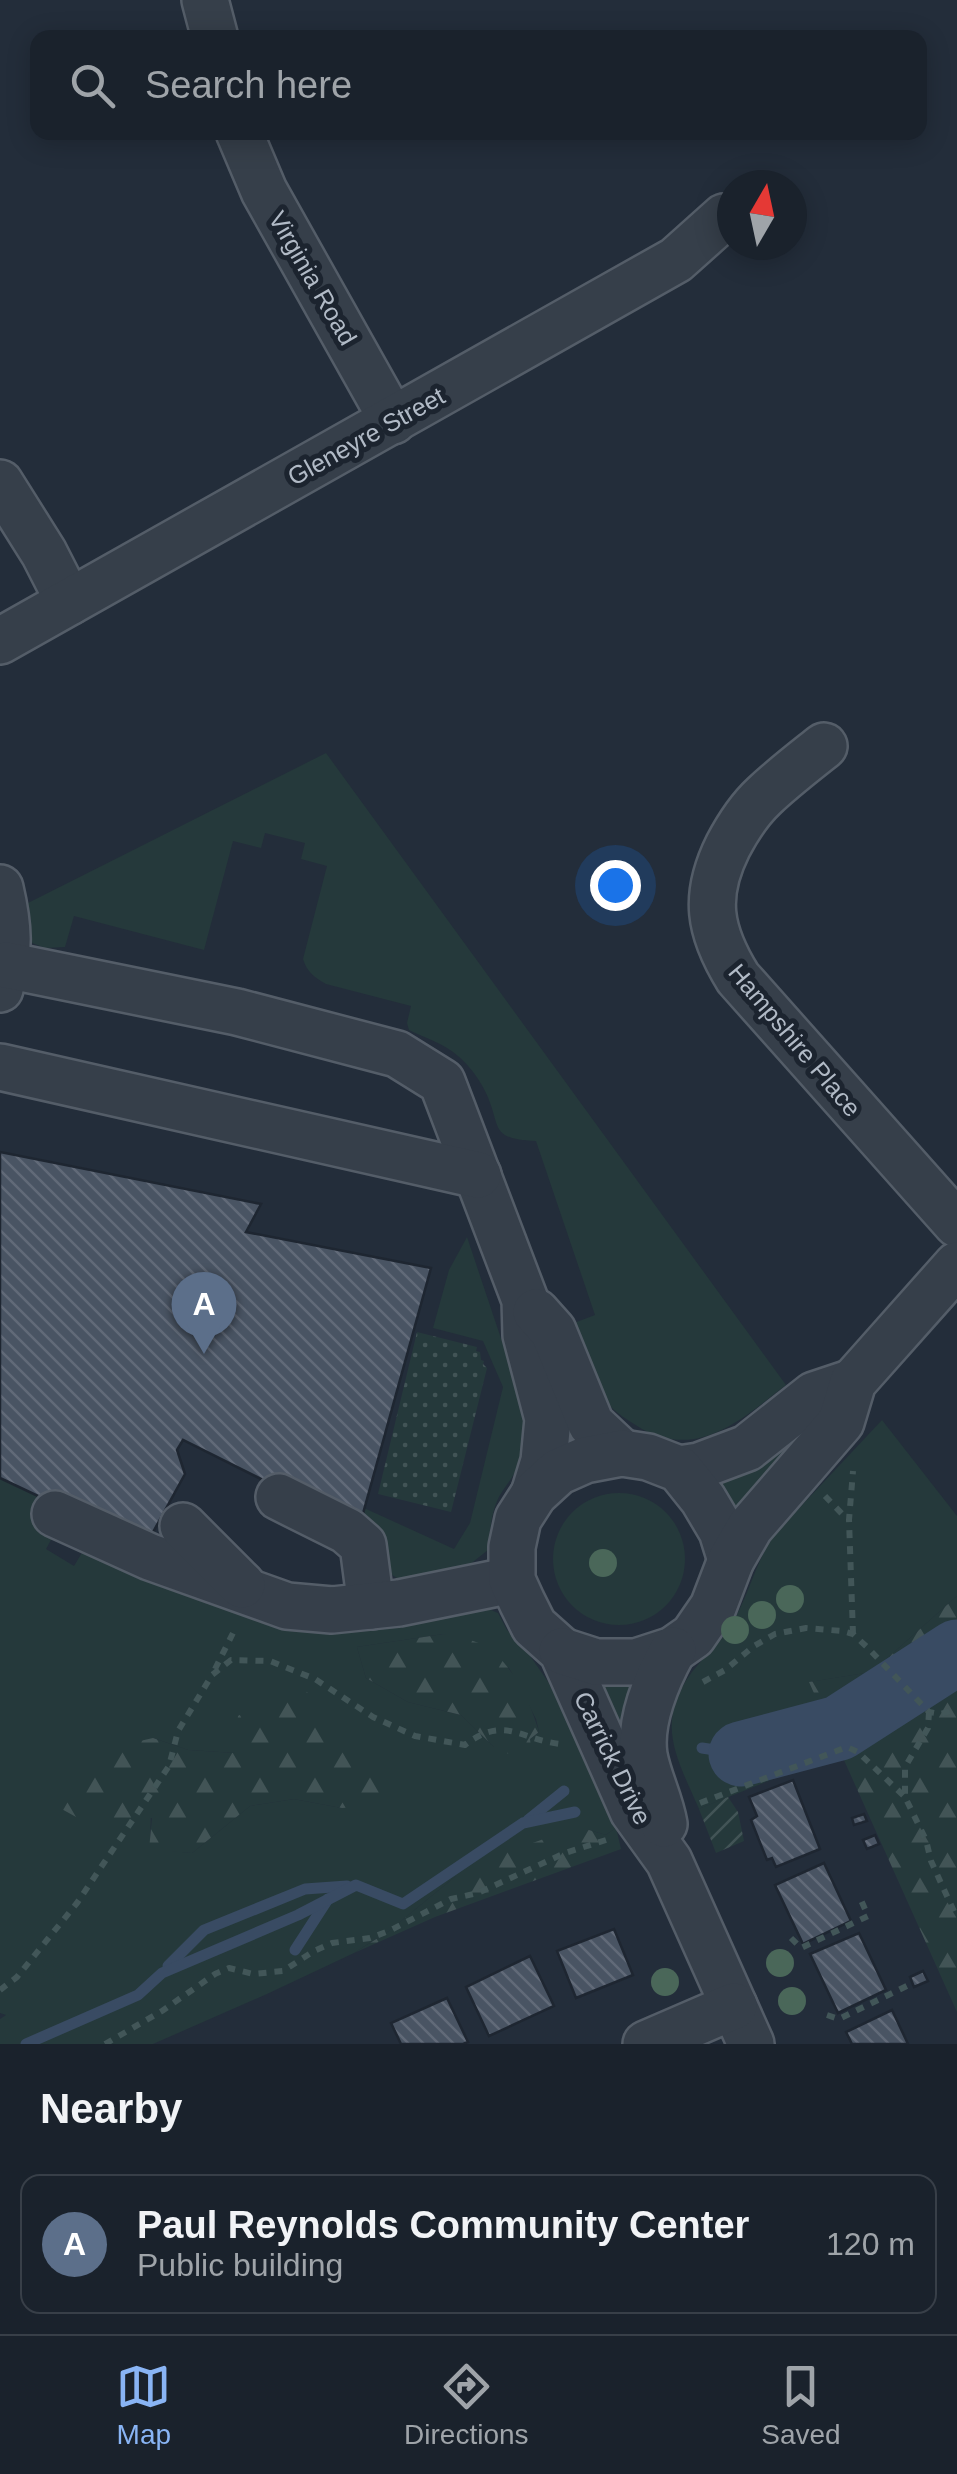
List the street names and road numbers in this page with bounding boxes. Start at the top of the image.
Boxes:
street label: Virginia Road [263,206,363,350]
street label: Gleneyre Street [283,381,449,491]
street label: Hampshire Place [723,958,867,1122]
street label: Carrick Drive [569,1687,657,1829]

